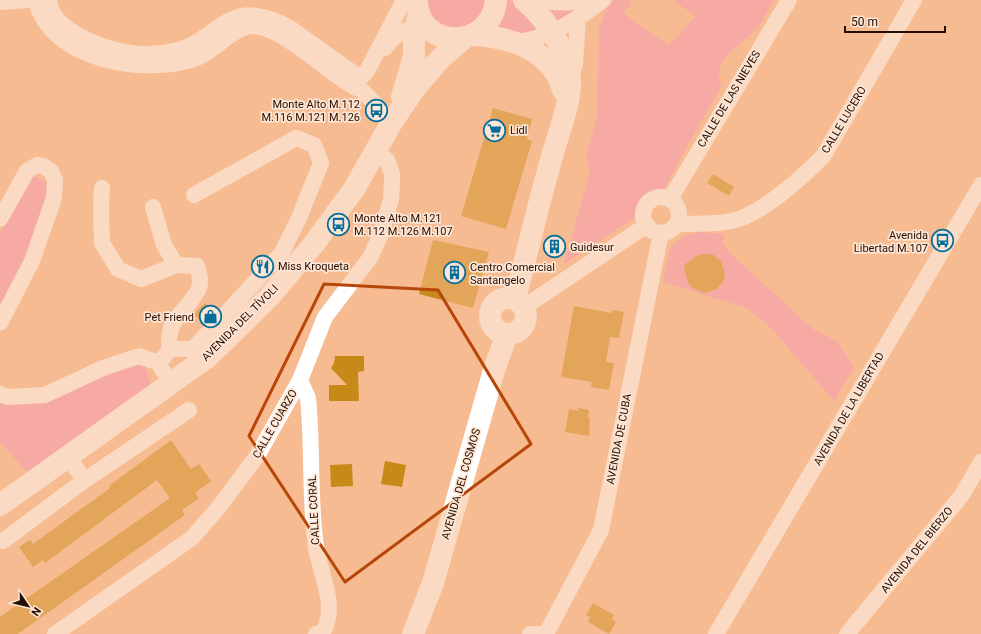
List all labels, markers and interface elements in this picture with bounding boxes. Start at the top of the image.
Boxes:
scale bar [845,8,945,34]
text: 50 m [851,15,878,29]
street label: CALLE DE LAS NIEVES [695,48,763,150]
street label: CALLE LUCERO [819,84,869,156]
bus stop icon: Monte Alto M.112 M.116 M.121 M.126 [363,97,389,123]
place label: Monte Alto M.112 M.116 M.121 M.126 [261,98,360,124]
supermarket icon: Lidl [482,117,508,143]
place label: Lidl [510,124,527,137]
bus stop icon: Monte Alto M.121 M.112 M.126 M.107 [325,211,351,237]
place label: Monte Alto M.121 M.112 M.126 M.107 [354,212,453,238]
bus stop icon: Avenida Libertad M.107 [930,228,956,254]
place label: Avenida Libertad M.107 [854,229,928,255]
building icon: Guidesur [541,234,567,260]
place label: Guidesur [570,241,614,254]
restaurant icon: Miss Kroqueta [250,253,276,279]
place label: Miss Kroqueta [278,260,349,273]
building icon: Centro Comercial Santangelo [441,260,467,286]
place label: Centro Comercial Santangelo [470,261,555,287]
street label: AVENIDA DEL TÍVOLI [199,282,281,364]
shop icon: Pet Friend [197,304,223,330]
place label: Pet Friend [145,311,194,324]
street label: AVENIDA DE LA LIBERTAD [811,350,887,468]
street label: CALLE CUARZO [250,387,300,461]
street label: AVENIDA DE CUBA [604,392,634,486]
street label: AVENIDA DEL COSMOS [439,427,483,541]
street label: CALLE CORAL [306,475,322,545]
street label: AVENIDA DEL BIERZO [878,504,956,596]
north arrow [8,586,48,626]
text: N [28,605,43,619]

